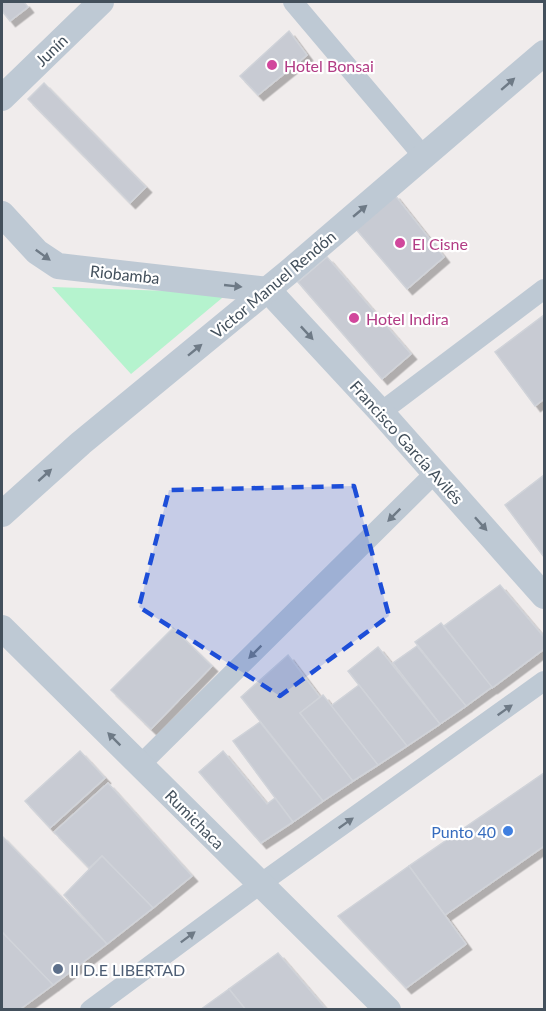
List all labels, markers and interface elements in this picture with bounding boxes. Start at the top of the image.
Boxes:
street label: Junín [31,30,71,70]
place label: Hotel Bonsai [284,56,374,75]
marker: Hotel Bonsai [265,58,279,72]
one-way arrow [500,78,515,91]
one-way arrow [352,205,367,218]
street label: Victor Manuel Rendón [207,226,339,342]
place label: El Cisne [412,234,468,253]
marker: El Cisne [393,236,407,250]
one-way arrow [34,249,50,261]
street label: Riobamba [89,261,161,287]
one-way arrow [224,281,243,291]
place label: Hotel Indira [366,309,449,328]
marker: Hotel Indira [347,311,361,325]
one-way arrow [300,325,314,339]
one-way arrow [187,344,202,357]
street label: Francisco García Avilés [347,376,467,508]
one-way arrow [38,468,53,482]
one-way arrow [387,507,401,521]
one-way arrow [474,516,487,531]
one-way arrow [249,644,263,658]
one-way arrow [497,704,512,716]
one-way arrow [108,733,122,747]
street label: Rumichaca [162,786,228,852]
one-way arrow [337,817,353,829]
place label: Punto 40 [431,822,496,841]
marker: Punto 40 [501,824,515,838]
one-way arrow [180,931,196,943]
place label: II D.E LIBERTAD [70,960,185,979]
marker: II D.E LIBERTAD [51,962,65,976]

